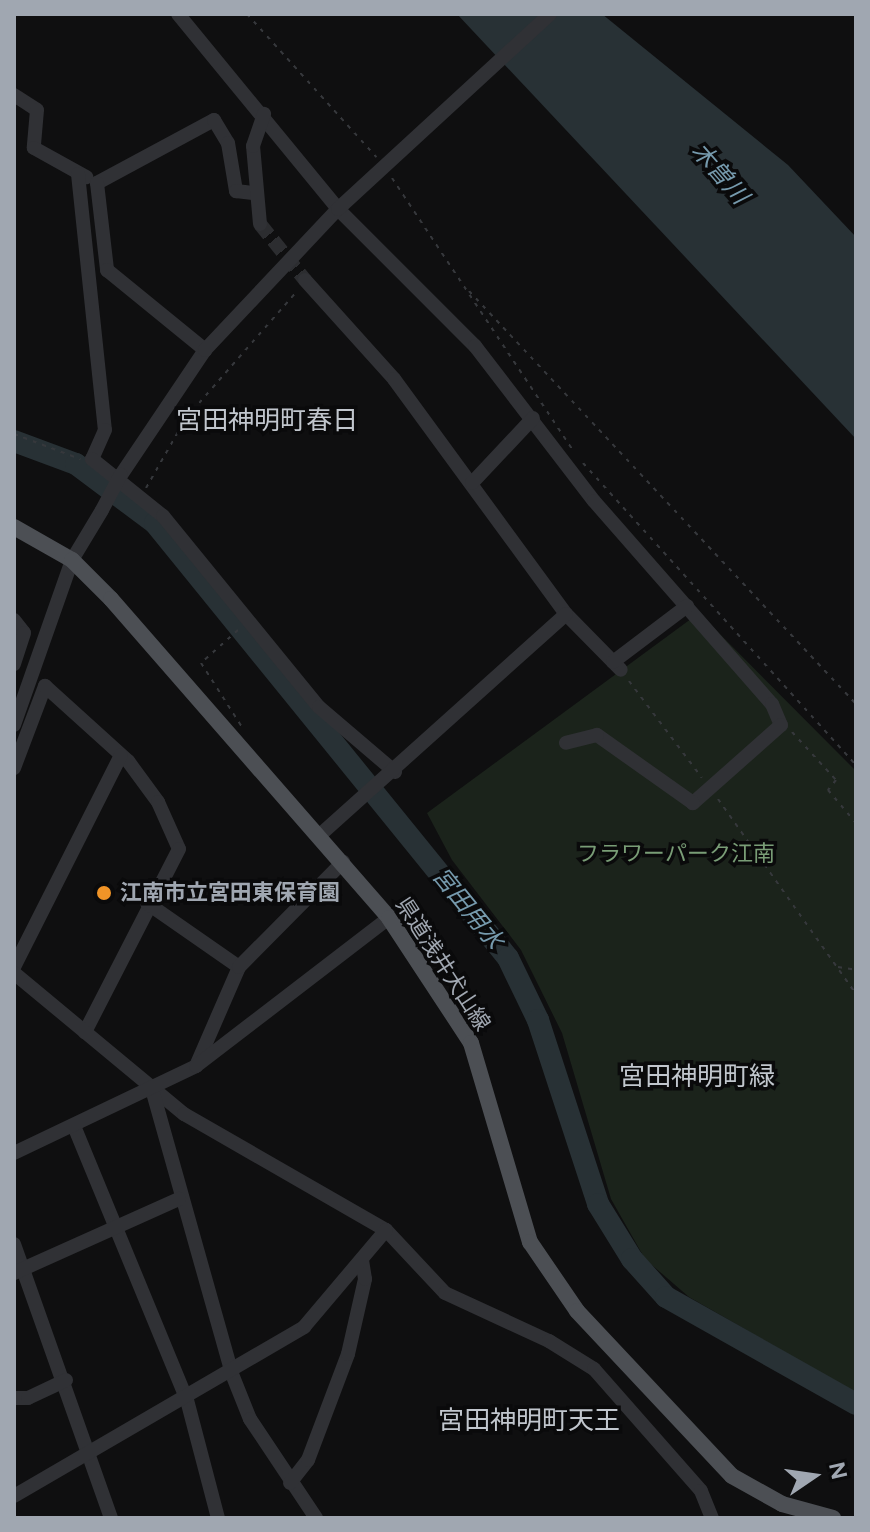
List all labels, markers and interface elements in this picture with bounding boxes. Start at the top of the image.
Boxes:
water label: 木曽川 [686,136,754,210]
district label: 宮田神明町春日 [176,405,358,437]
park label: フラワーパーク江南 [577,841,775,867]
water label: 宮田用水 [427,862,509,954]
place label: 江南市立宮田東保育園 [120,880,340,906]
marker: 江南市立宮田東保育園 [95,884,113,902]
street label: 県道浅井犬山線 [390,892,496,1036]
district label: 宮田神明町緑 [619,1061,775,1093]
district label: 宮田神明町天王 [438,1405,620,1437]
north arrow [774,1436,854,1516]
text: N [823,1459,853,1482]

